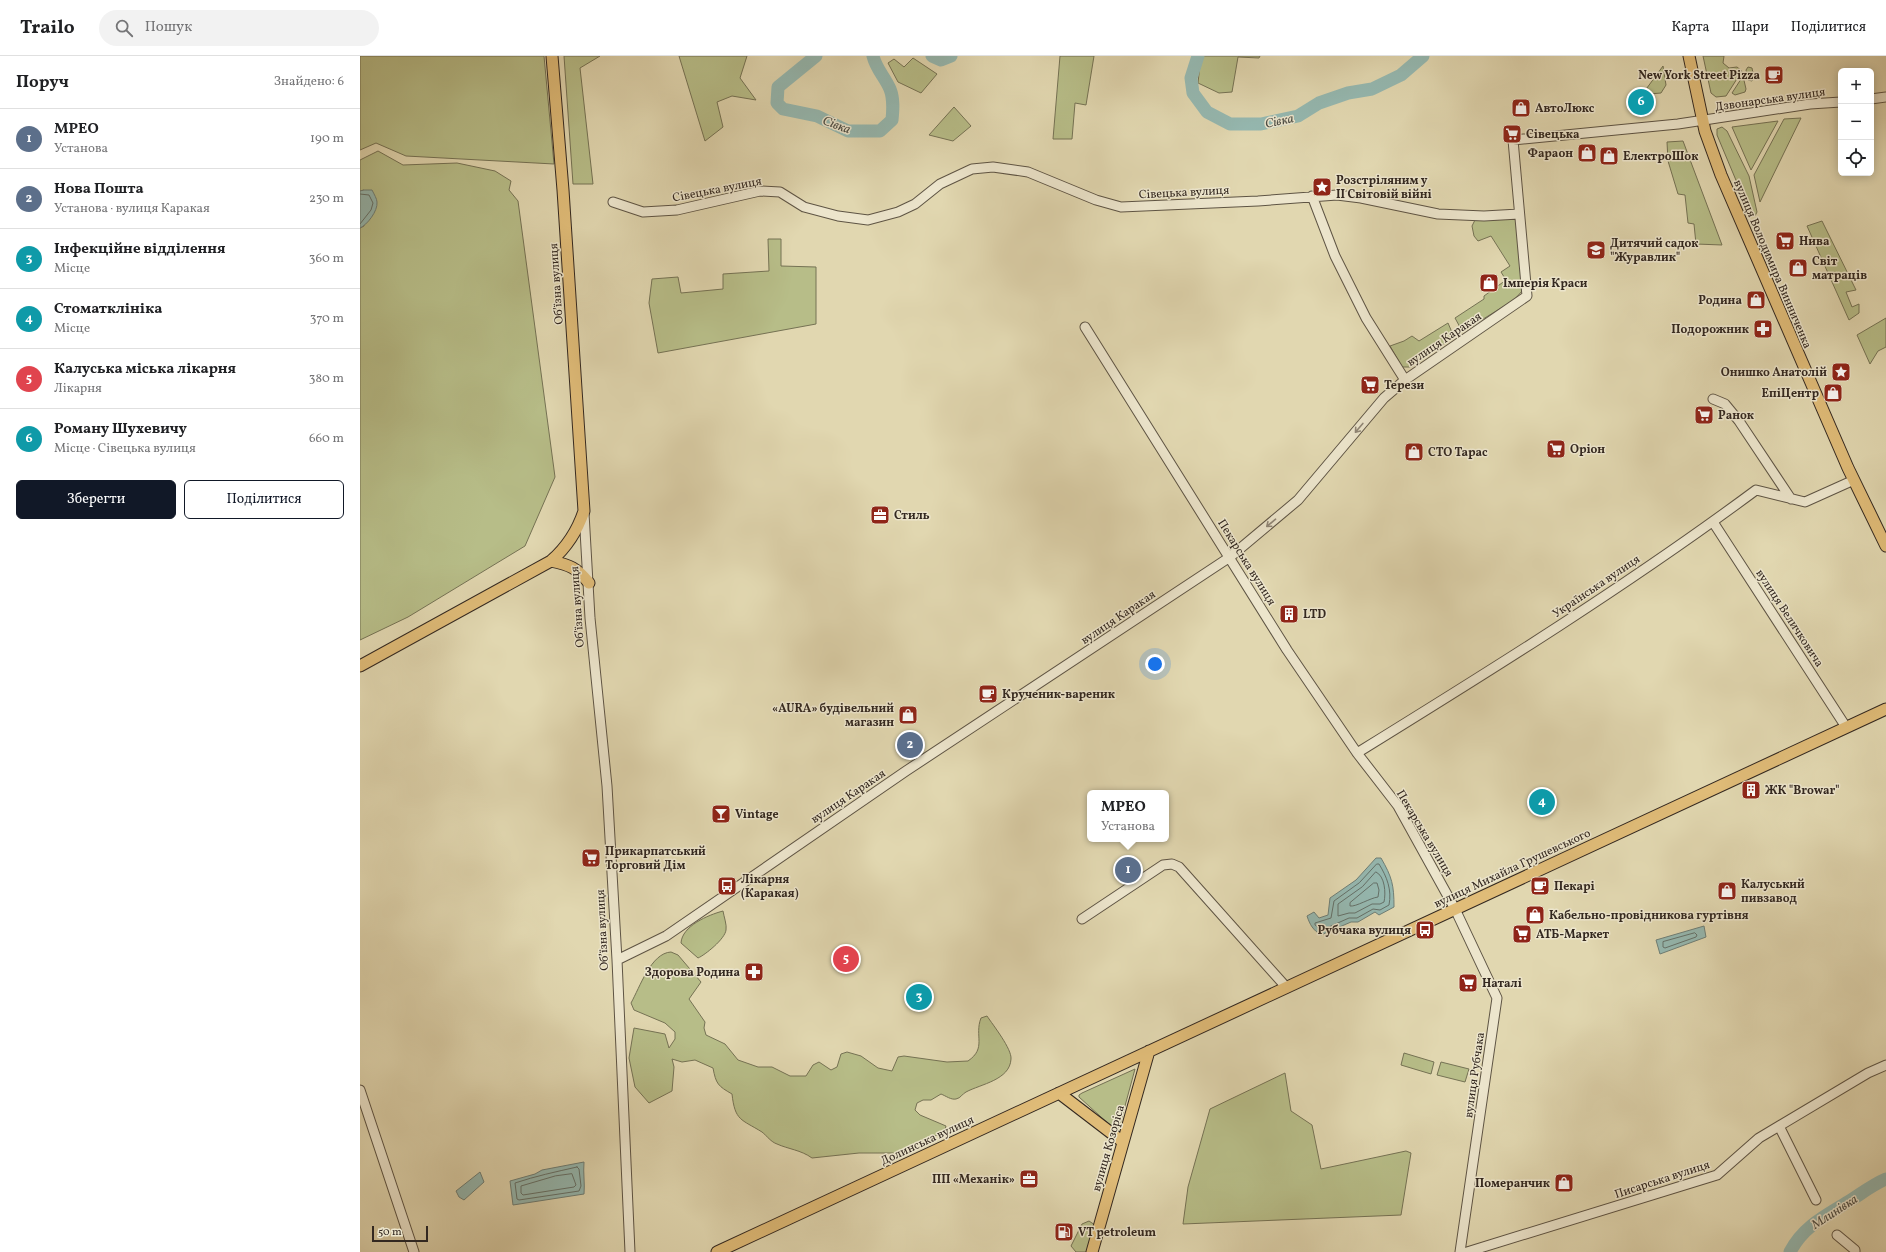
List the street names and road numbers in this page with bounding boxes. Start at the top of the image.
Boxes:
street label: Дзвонарська вулиця [1714,84,1826,116]
street label: Сівецька вулиця [671,173,763,206]
street label: вулиця Володимира Винниченка [1729,178,1815,351]
street label: Сівецька вулиця [1138,183,1230,203]
street label: Обʼїзна вулиця [546,243,568,325]
street label: вулиця Каракая [1404,309,1485,371]
street label: Пекарська вулиця [1213,516,1279,609]
street label: Українська вулиця [1550,552,1643,622]
street label: Обʼїзна вулиця [567,566,589,648]
street label: вулиця Величковича [1752,567,1827,671]
street label: вулиця Каракая [1078,587,1159,649]
street label: вулиця Каракая [808,766,889,828]
street label: Пекарська вулиця [1392,787,1456,880]
street label: вулиця Михайла Грушевського [1431,825,1593,912]
street label: Обʼїзна вулиця [593,889,613,971]
street label: вулиця Рубчака [1461,1031,1489,1119]
street label: вулиця Козоріса [1089,1103,1129,1193]
street label: Долинська вулиця [878,1112,977,1170]
street label: Писарська вулиця [1613,1157,1712,1203]

